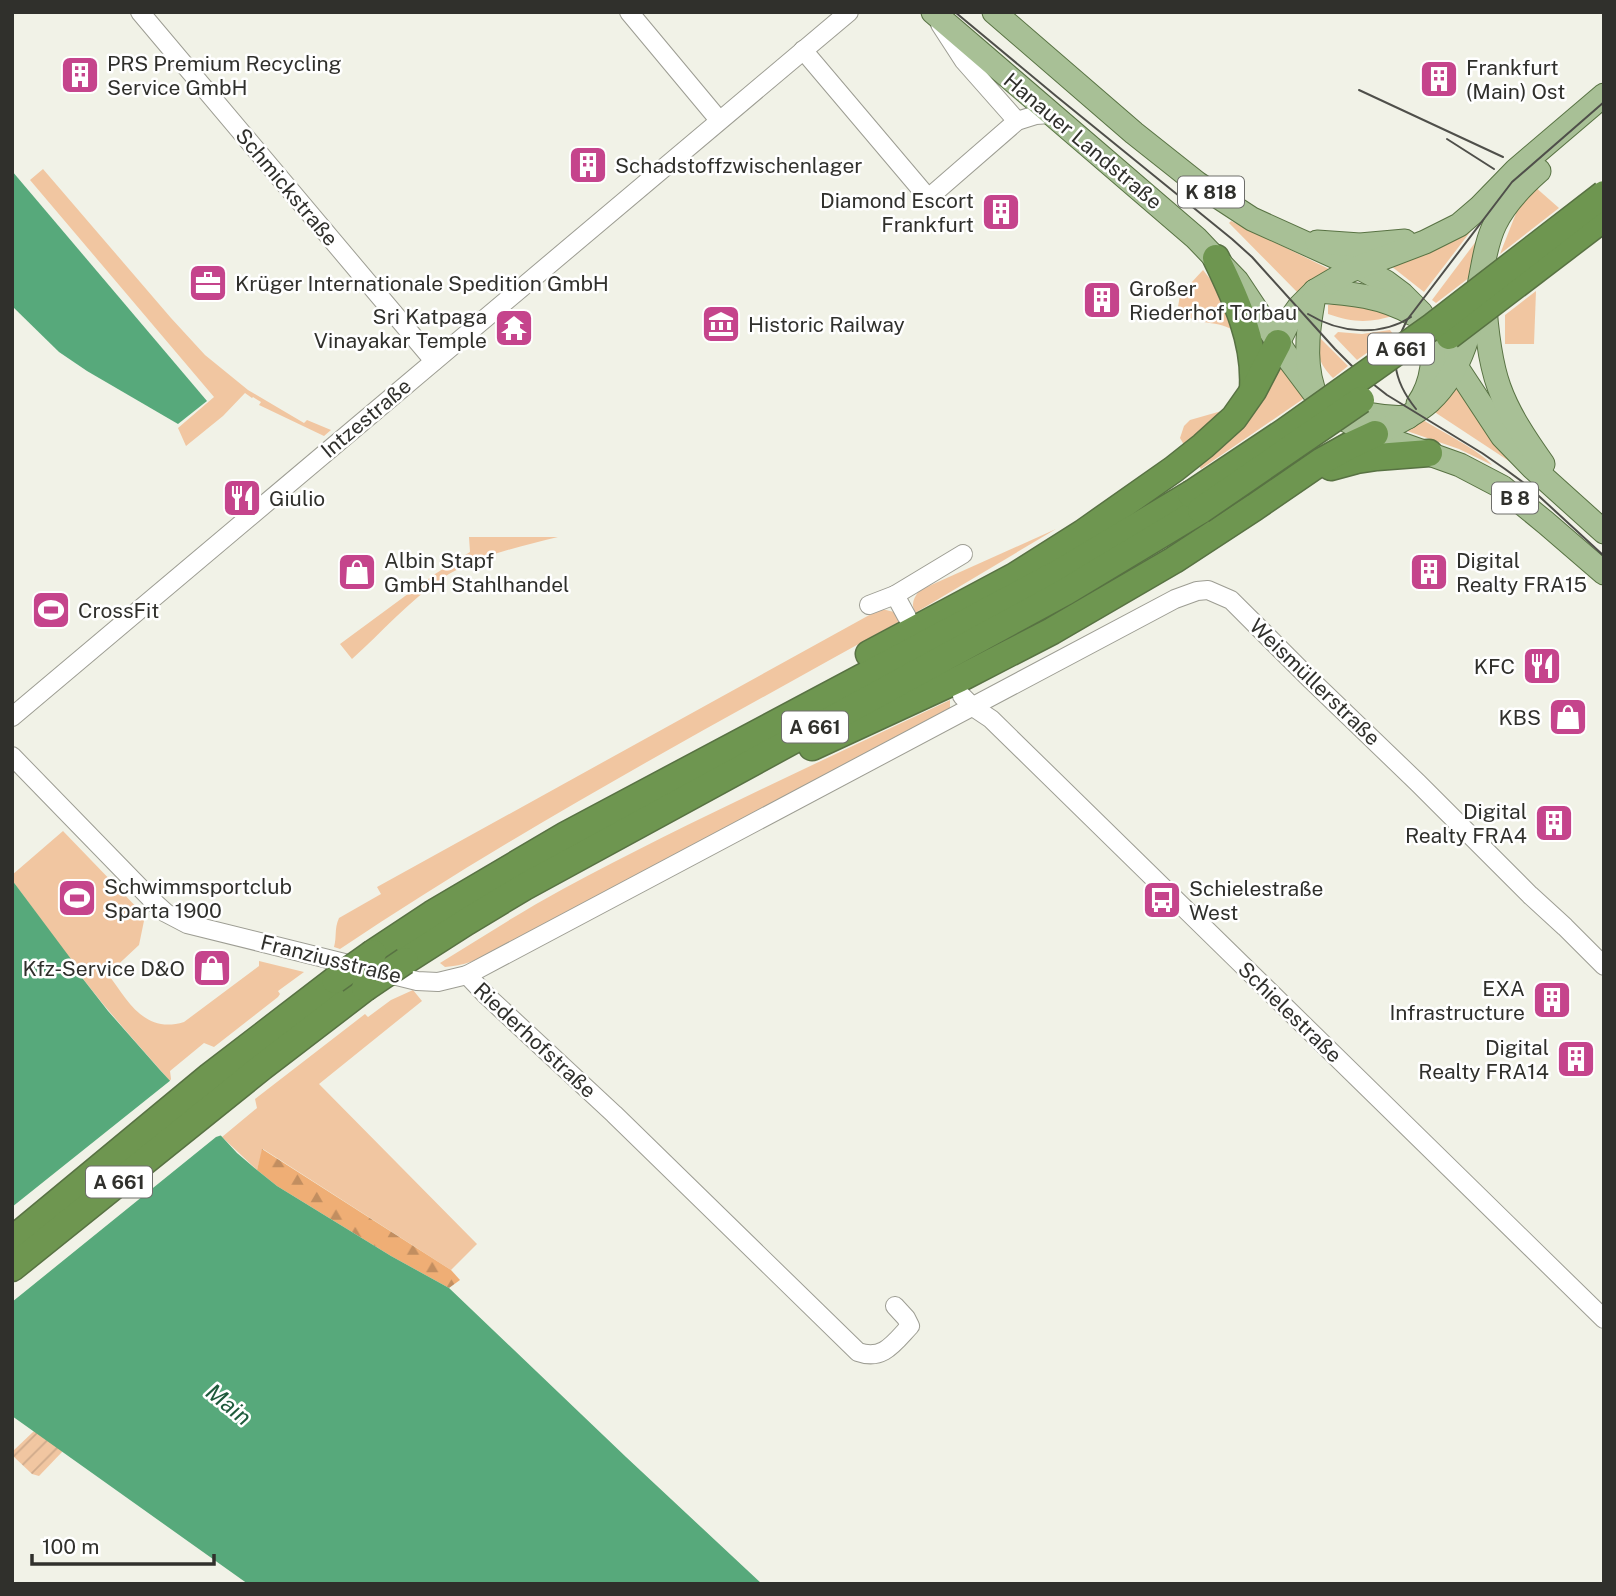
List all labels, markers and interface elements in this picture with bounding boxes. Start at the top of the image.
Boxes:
place label: PRS Premium Recycling Service GmbH [107,51,342,100]
building icon: PRS Premium Recycling Service GmbH [59,54,101,96]
place label: Frankfurt (Main) Ost [1466,55,1565,104]
building icon: Frankfurt (Main) Ost [1418,58,1460,100]
street label: Hanauer Landstraße [999,67,1167,215]
street label: Schmickstraße [231,123,343,251]
building icon: Schadstoffzwischenlager [567,144,609,186]
place label: Schadstoffzwischenlager [615,153,863,178]
road number: K 818 [1178,176,1244,208]
place label: Diamond Escort Frankfurt [820,188,974,237]
building icon: Diamond Escort Frankfurt [980,191,1022,233]
office icon: Krüger Internationale Spedition GmbH [187,262,229,304]
place label: Krüger Internationale Spedition GmbH [235,271,609,296]
place label: Großer Riederhof Torbau [1129,276,1297,325]
building icon: Großer Riederhof Torbau [1081,279,1123,321]
museum icon: Historic Railway [700,303,742,345]
place label: Sri Katpaga Vinayakar Temple [314,304,487,353]
temple icon: Sri Katpaga Vinayakar Temple [493,307,535,349]
place label: Historic Railway [748,312,905,337]
road number: A 661 [1368,334,1434,364]
street label: Intzestraße [316,373,416,463]
restaurant icon: Giulio [221,477,263,519]
road number: B 8 [1492,482,1538,513]
place label: Giulio [269,486,325,511]
place label: Albin Stapf GmbH Stahlhandel [384,548,569,597]
place label: Digital Realty FRA15 [1456,548,1587,597]
shop icon: Albin Stapf GmbH Stahlhandel [336,551,378,593]
building icon: Digital Realty FRA15 [1408,551,1450,593]
sports icon: CrossFit [30,589,72,631]
place label: CrossFit [78,598,159,623]
street label: Weismüllerstraße [1245,613,1385,751]
restaurant icon: KFC [1521,645,1563,687]
place label: KFC [1474,654,1515,679]
shop icon: KBS [1547,696,1589,738]
place label: KBS [1498,705,1541,730]
road number: A 661 [782,712,848,742]
place label: Digital Realty FRA4 [1405,799,1527,848]
building icon: Digital Realty FRA4 [1533,802,1575,844]
place label: Schwimmsportclub Sparta 1900 [104,874,292,923]
place label: Schielestraße West [1189,876,1323,925]
sports icon: Schwimmsportclub Sparta 1900 [56,877,98,919]
bus stop icon: Schielestraße West [1141,879,1183,921]
street label: Franziusstraße [258,929,404,989]
shop icon: Kfz-Service D&O [191,947,233,989]
place label: Kfz-Service D&O [23,956,185,981]
street label: Schielestraße [1233,956,1347,1068]
place label: EXA Infrastructure [1389,976,1525,1025]
street label: Riederhofstraße [469,977,601,1103]
building icon: EXA Infrastructure [1531,979,1573,1021]
place label: Digital Realty FRA14 [1418,1035,1549,1084]
building icon: Digital Realty FRA14 [1555,1038,1597,1080]
road number: A 661 [86,1166,152,1198]
water label: Main [201,1378,257,1430]
scale bar [32,1522,214,1566]
text: 100 m [42,1534,99,1559]

